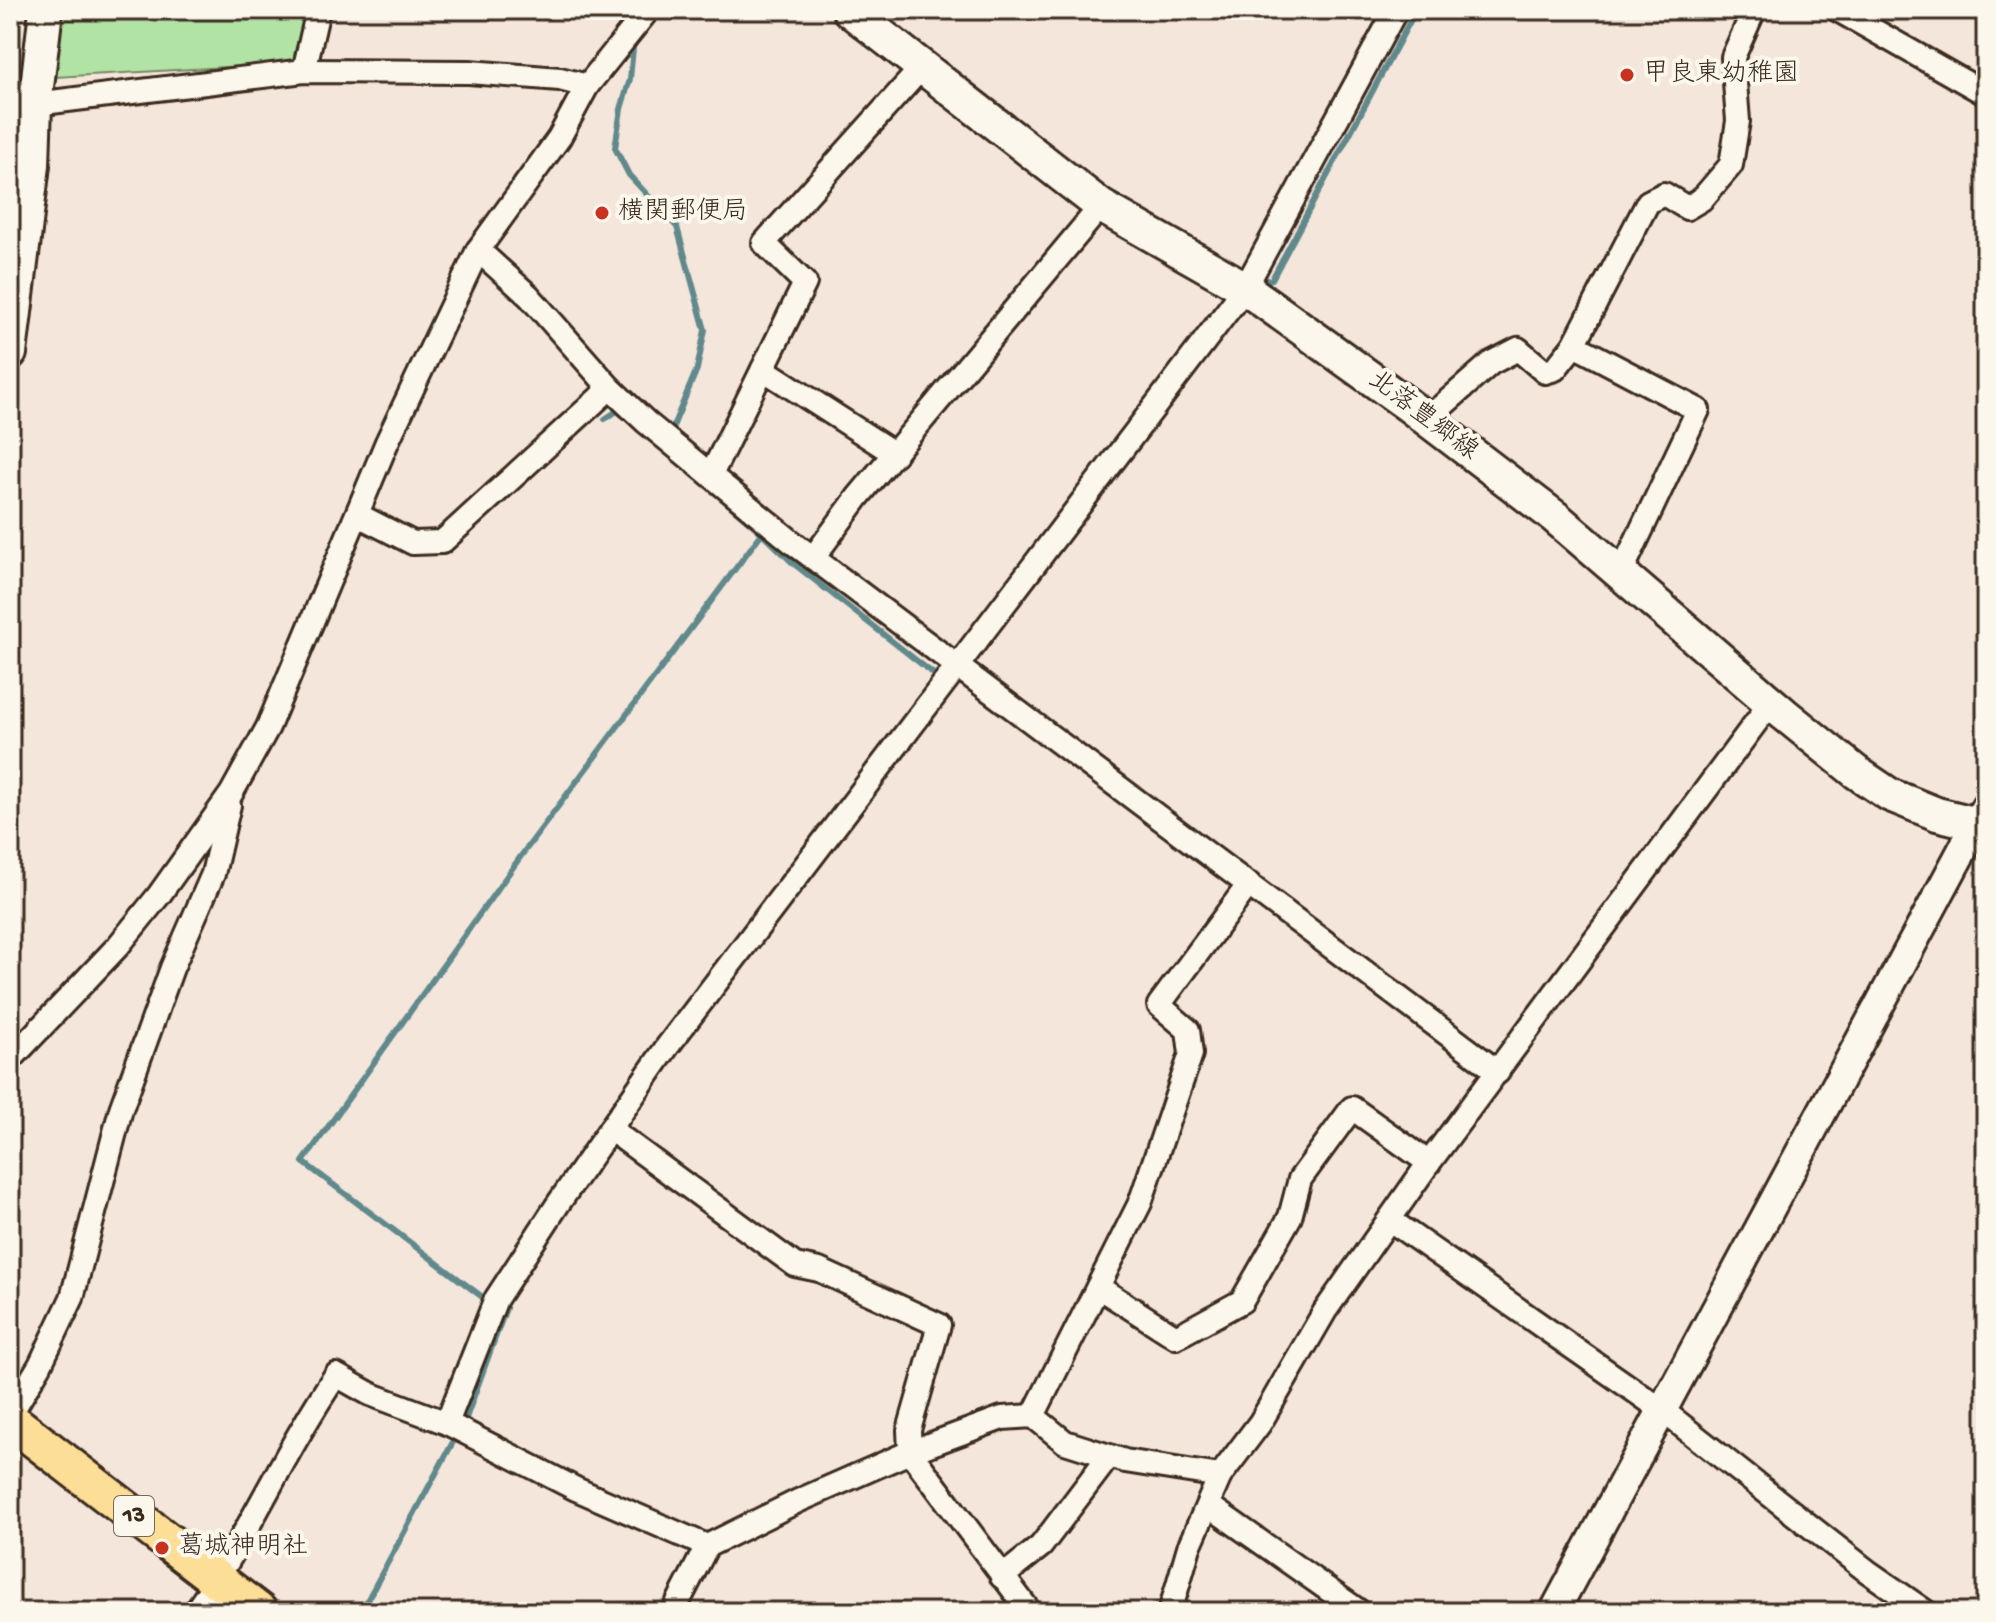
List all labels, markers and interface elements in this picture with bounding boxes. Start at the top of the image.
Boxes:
place label: 甲良東幼稚園 [1643,58,1799,91]
marker: 甲良東幼稚園 [1618,66,1636,84]
place label: 横関郵便局 [618,197,748,229]
marker: 横関郵便局 [593,204,611,222]
street label: 北落豊郷線 [1361,364,1484,469]
road number: 13 [114,1496,154,1536]
place label: 葛城神明社 [178,1531,308,1564]
marker: 葛城神明社 [153,1539,171,1557]

